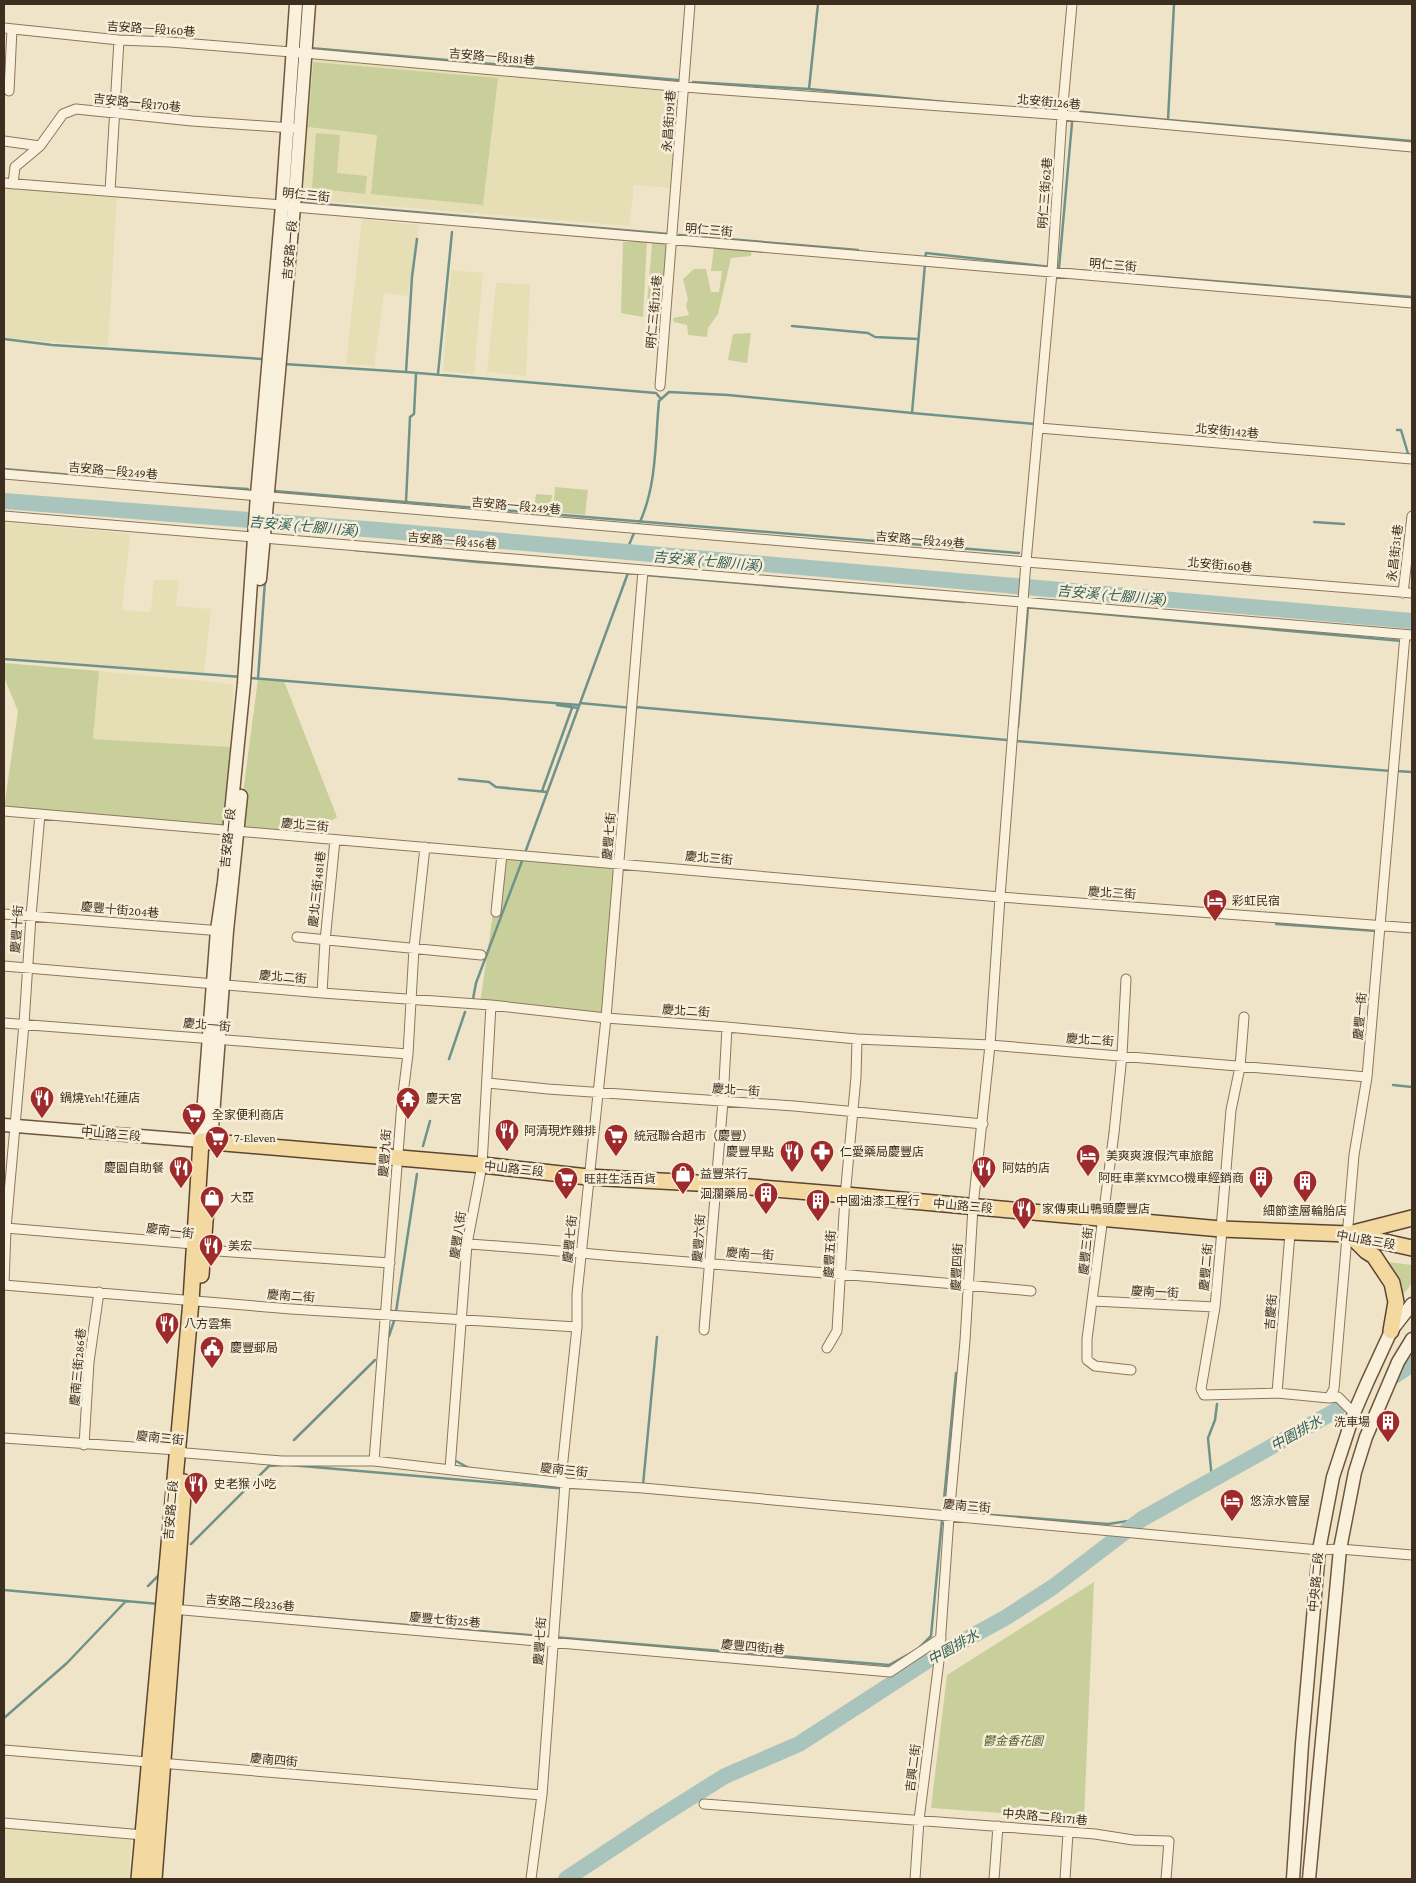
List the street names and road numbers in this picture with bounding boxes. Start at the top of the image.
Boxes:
street label: 吉安路一段160巷 [106,19,196,39]
street label: 吉安路一段181巷 [448,46,536,68]
street label: 永昌街191巷 [660,90,678,152]
street label: 吉安路一段170巷 [92,91,182,115]
street label: 北安街126巷 [1017,92,1081,112]
street label: 明仁三街62巷 [1036,157,1054,229]
street label: 明仁三街 [281,186,331,204]
street label: 吉安路一段 [280,219,300,281]
street label: 明仁三街 [684,221,734,239]
street label: 明仁三街 [1088,256,1138,274]
street label: 明仁三街121巷 [644,275,664,349]
street label: 北安街142巷 [1195,421,1259,441]
street label: 吉安路一段249巷 [68,460,158,482]
street label: 吉安路一段249巷 [471,495,561,517]
street label: 永昌街31巷 [1385,524,1405,582]
street label: 吉安路一段249巷 [875,529,965,551]
street label: 吉安路一段456巷 [407,530,497,552]
street label: 北安街160巷 [1187,555,1253,575]
street label: 吉安路一段 [218,807,238,869]
street label: 慶豐七街 [600,811,618,861]
street label: 慶北三街 [280,816,330,834]
street label: 慶北三街 [684,849,734,867]
street label: 慶北三街481巷 [306,850,328,928]
street label: 慶北三街 [1088,884,1136,902]
street label: 慶豐十街204巷 [80,900,160,920]
street label: 慶豐十街 [8,905,26,953]
street label: 慶北二街 [258,968,308,986]
street label: 慶豐一街 [1351,991,1369,1041]
street label: 慶北二街 [662,1002,710,1020]
street label: 慶北一街 [182,1016,232,1034]
street label: 慶北二街 [1066,1031,1114,1049]
street label: 慶北一街 [712,1081,760,1099]
street label: 中山路三段 [80,1124,142,1144]
street label: 慶豐九街 [376,1129,394,1177]
street label: 中山路三段 [483,1159,545,1179]
street label: 中山路三段 [932,1196,994,1216]
street label: 慶豐八街 [448,1210,468,1260]
street label: 慶豐七街 [561,1214,579,1264]
street label: 慶豐六街 [690,1214,708,1262]
street label: 慶南一街 [145,1221,195,1241]
street label: 慶豐三街 [1077,1226,1095,1276]
street label: 中山路三段 [1335,1228,1397,1252]
street label: 慶豐五街 [822,1230,838,1278]
street label: 慶豐二街 [1197,1242,1215,1292]
street label: 慶豐四街 [949,1243,965,1291]
street label: 慶南一街 [726,1245,774,1263]
street label: 慶南一街 [1131,1284,1179,1300]
street label: 慶南二街 [267,1287,315,1305]
street label: 吉慶街 [1263,1294,1279,1330]
street label: 慶南三街286巷 [68,1327,88,1407]
street label: 慶南三街 [135,1429,185,1447]
street label: 慶南三街 [539,1461,589,1479]
street label: 吉安路二段 [161,1479,181,1541]
street label: 慶南三街 [942,1497,992,1515]
street label: 中央路二段 [1306,1551,1326,1613]
street label: 吉安路二段236巷 [205,1592,295,1614]
street label: 慶豐七街25巷 [409,1610,481,1630]
street label: 慶豐七街 [531,1617,549,1665]
street label: 慶豐四街1巷 [721,1637,785,1657]
street label: 吉興二街 [903,1743,923,1793]
street label: 慶南四街 [249,1751,299,1769]
street label: 中央路二段171巷 [1002,1806,1088,1828]

